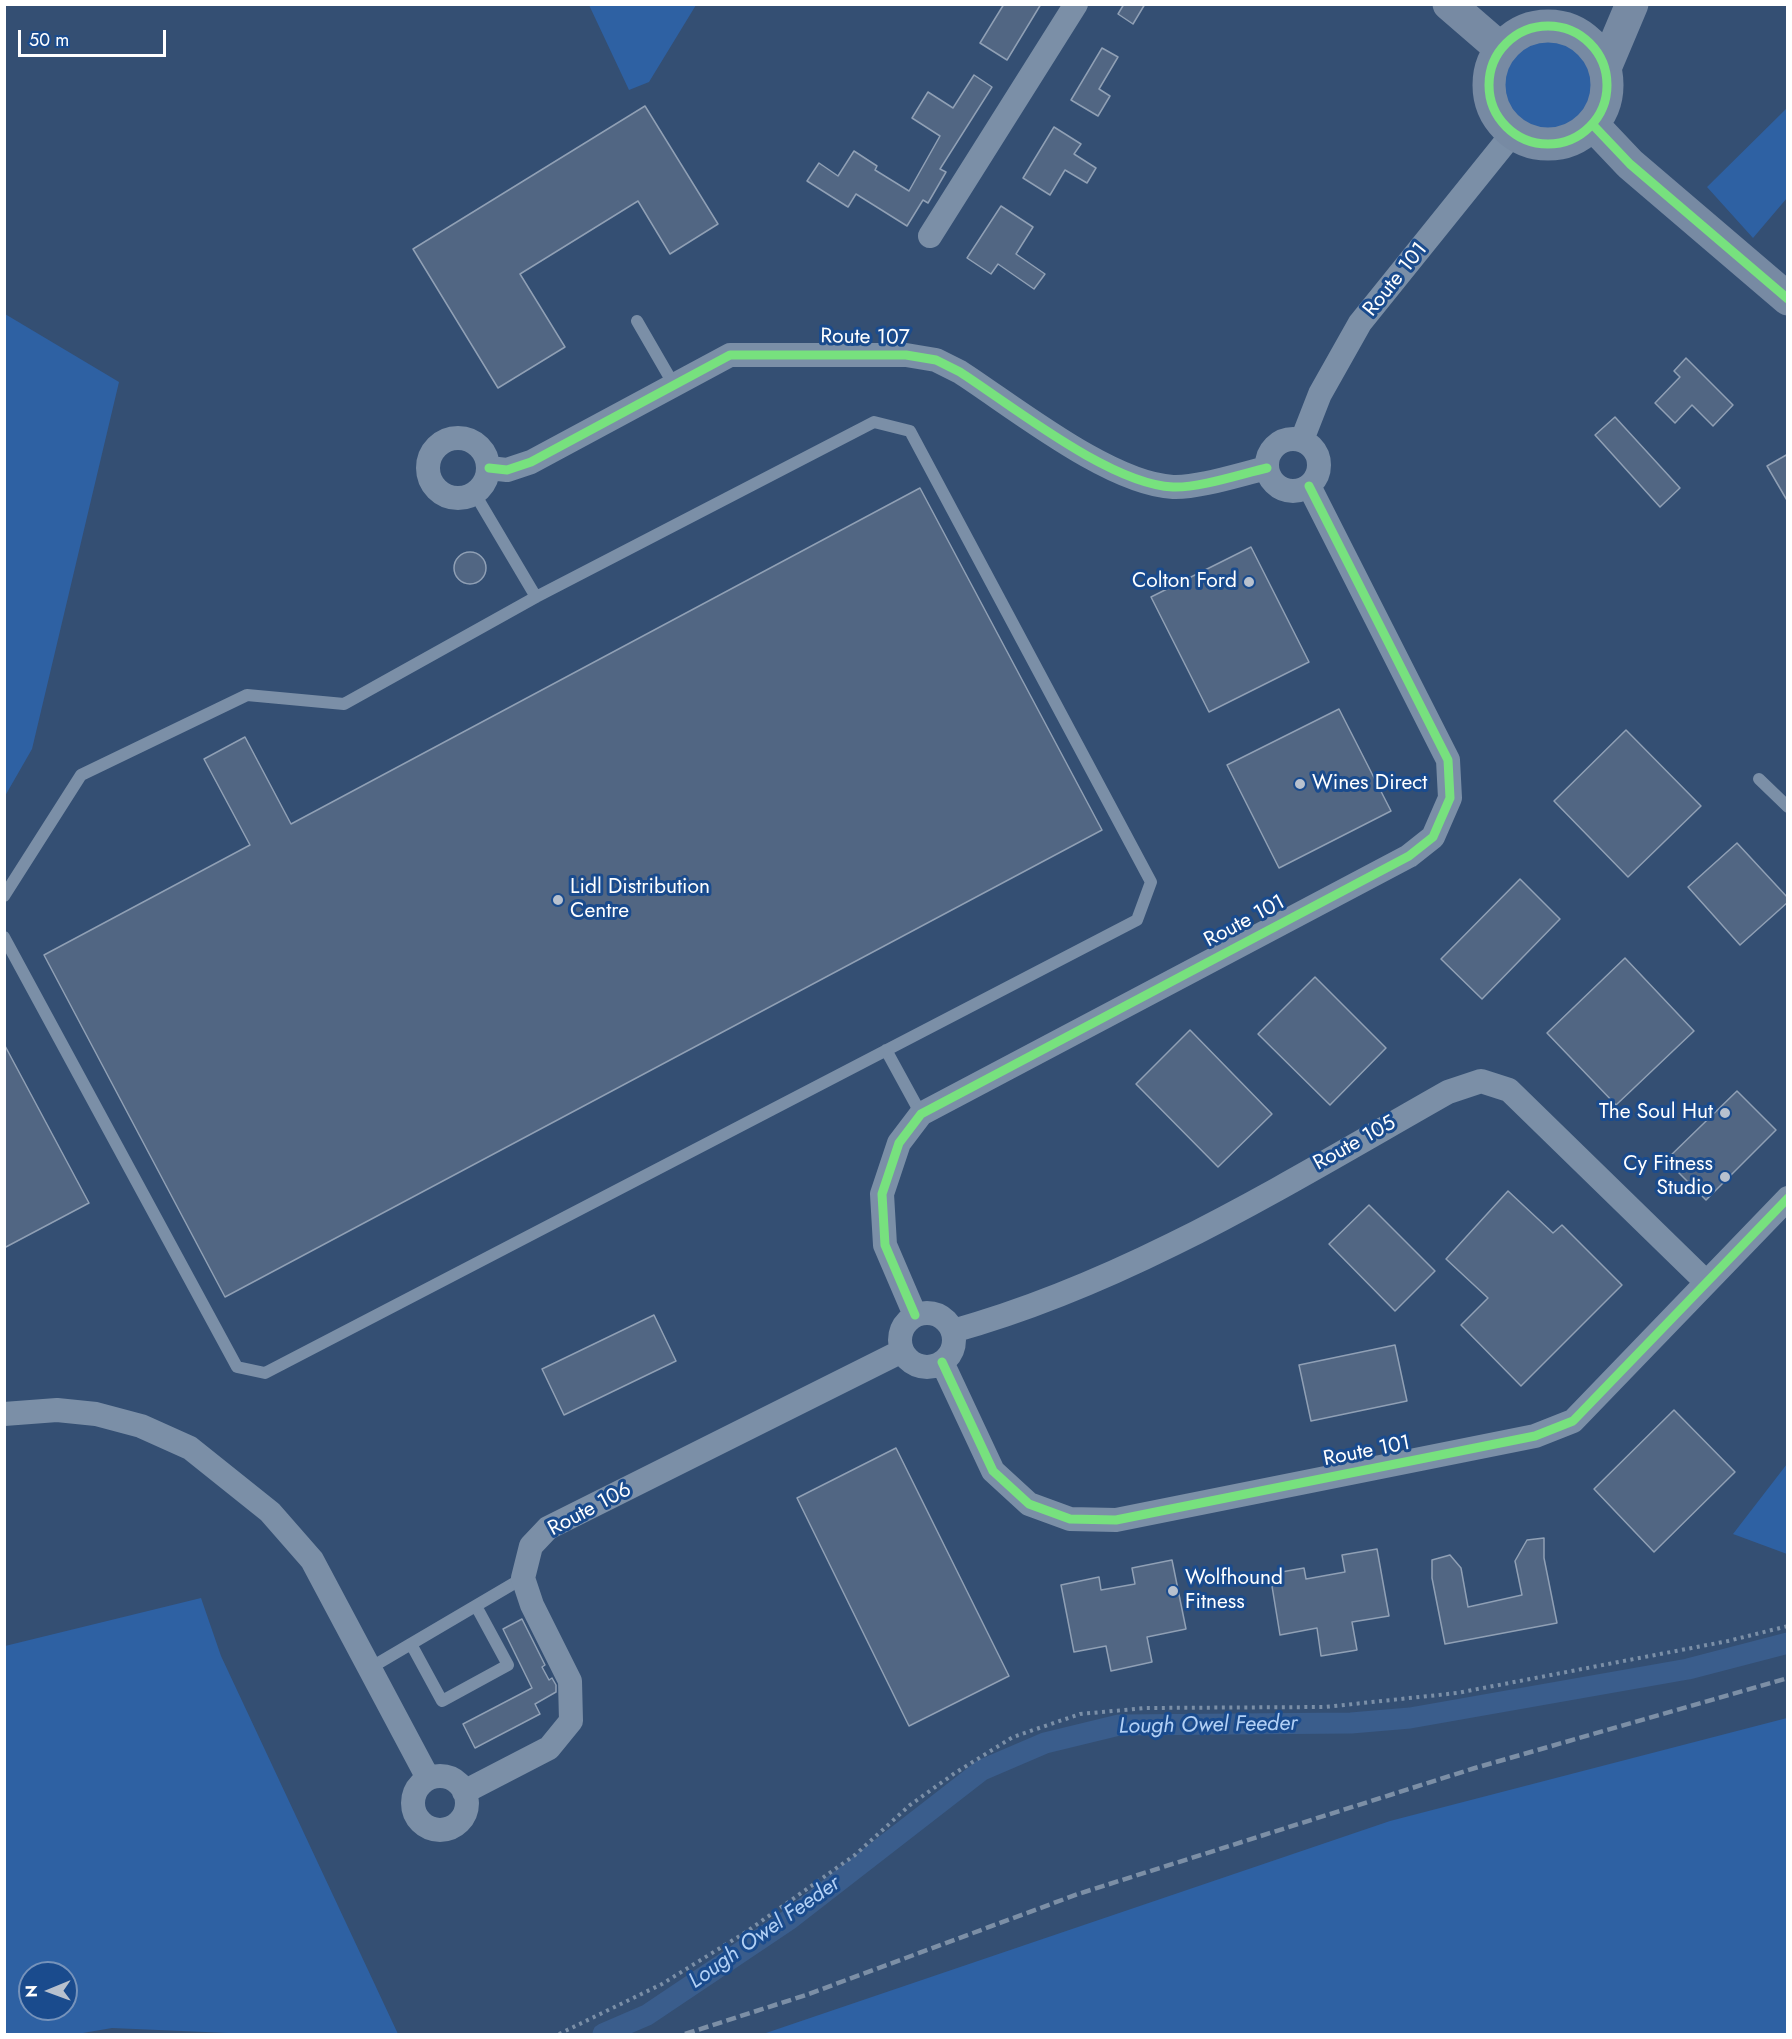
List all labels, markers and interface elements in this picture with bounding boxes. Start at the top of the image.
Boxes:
scale bar [21,18,170,56]
text: 50 m [29,27,69,53]
street label: Route 101 [1359,238,1433,322]
street label: Route 107 [820,325,910,351]
place label: Colton Ford [1132,569,1237,595]
marker: Colton Ford [1242,575,1256,589]
place label: Wines Direct [1312,771,1427,797]
marker: Wines Direct [1293,777,1307,791]
place label: Lidl Distribution Centre [570,875,710,925]
street label: Route 101 [1200,890,1290,954]
marker: Lidl Distribution Centre [551,893,565,907]
place label: The Soul Hut [1599,1100,1713,1126]
marker: The Soul Hut [1718,1106,1732,1120]
street label: Route 105 [1309,1111,1401,1177]
place label: Cy Fitness Studio [1623,1152,1713,1202]
marker: Cy Fitness Studio [1718,1170,1732,1184]
street label: Route 101 [1321,1431,1413,1473]
street label: Route 106 [544,1478,636,1542]
place label: Wolfhound Fitness [1185,1566,1283,1616]
marker: Wolfhound Fitness [1166,1584,1180,1598]
water label: Lough Owel Feeder [1118,1711,1298,1741]
water label: Lough Owel Feeder [684,1871,846,1995]
north arrow [18,1961,78,2021]
text: N [20,1985,43,1998]

